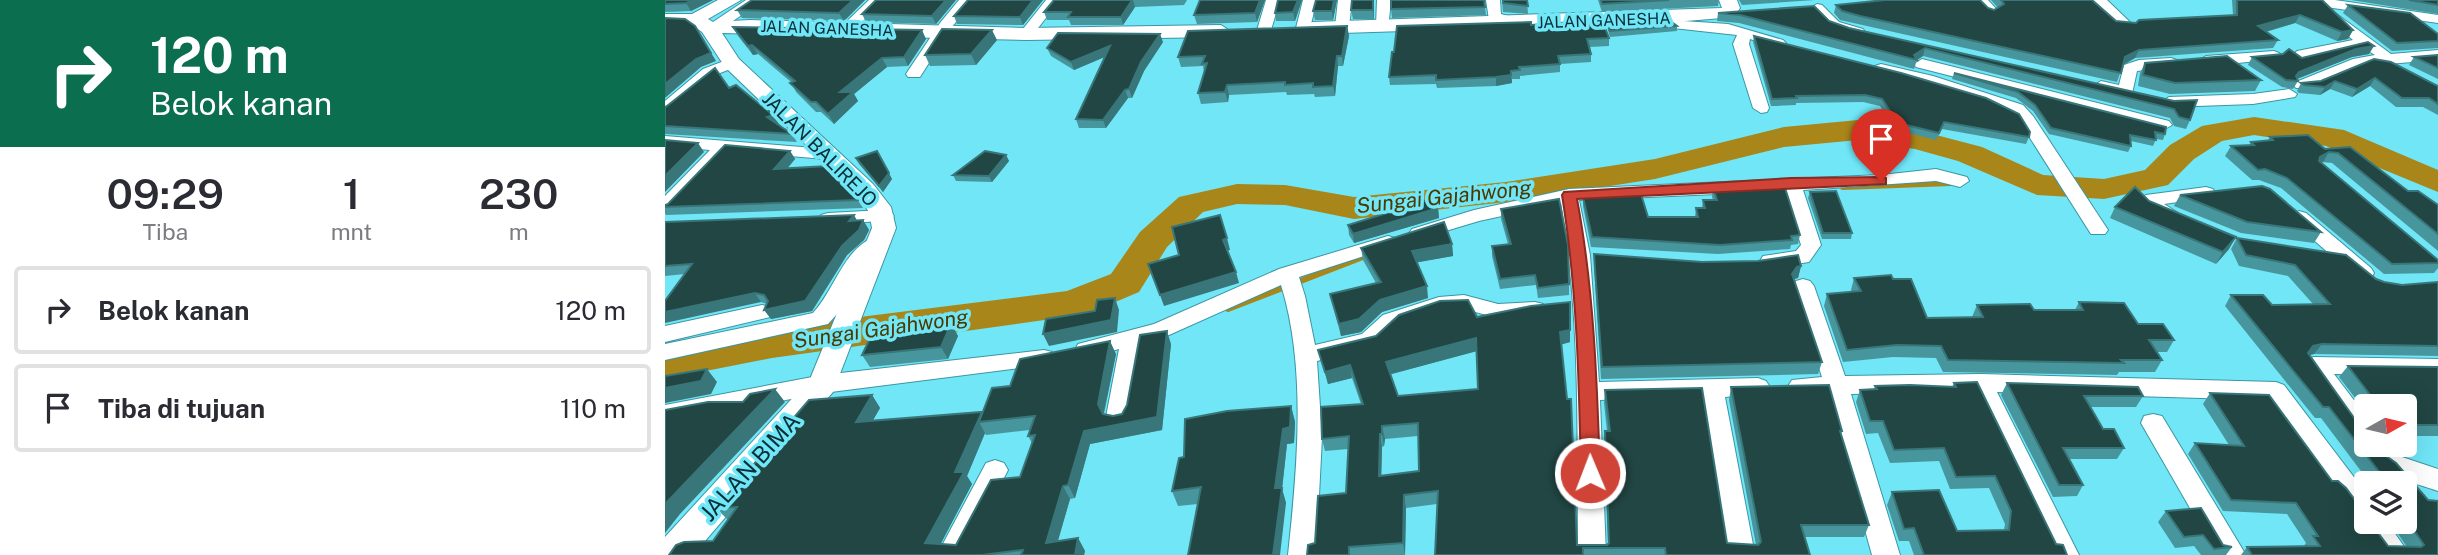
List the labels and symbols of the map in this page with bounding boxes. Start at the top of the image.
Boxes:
street label: JALAN GANESHA [1537,9,1671,32]
street label: JALAN GANESHA [760,17,894,40]
street label: JALAN BALIREJO [758,87,882,211]
pin [1851,109,1911,181]
water label: Sungai Gajahwong [1355,175,1533,218]
water label: Sungai Gajahwong [792,304,970,353]
north arrow [2354,394,2417,457]
street label: JALAN BIMA [694,407,805,526]
position arrow [1553,436,1627,510]

